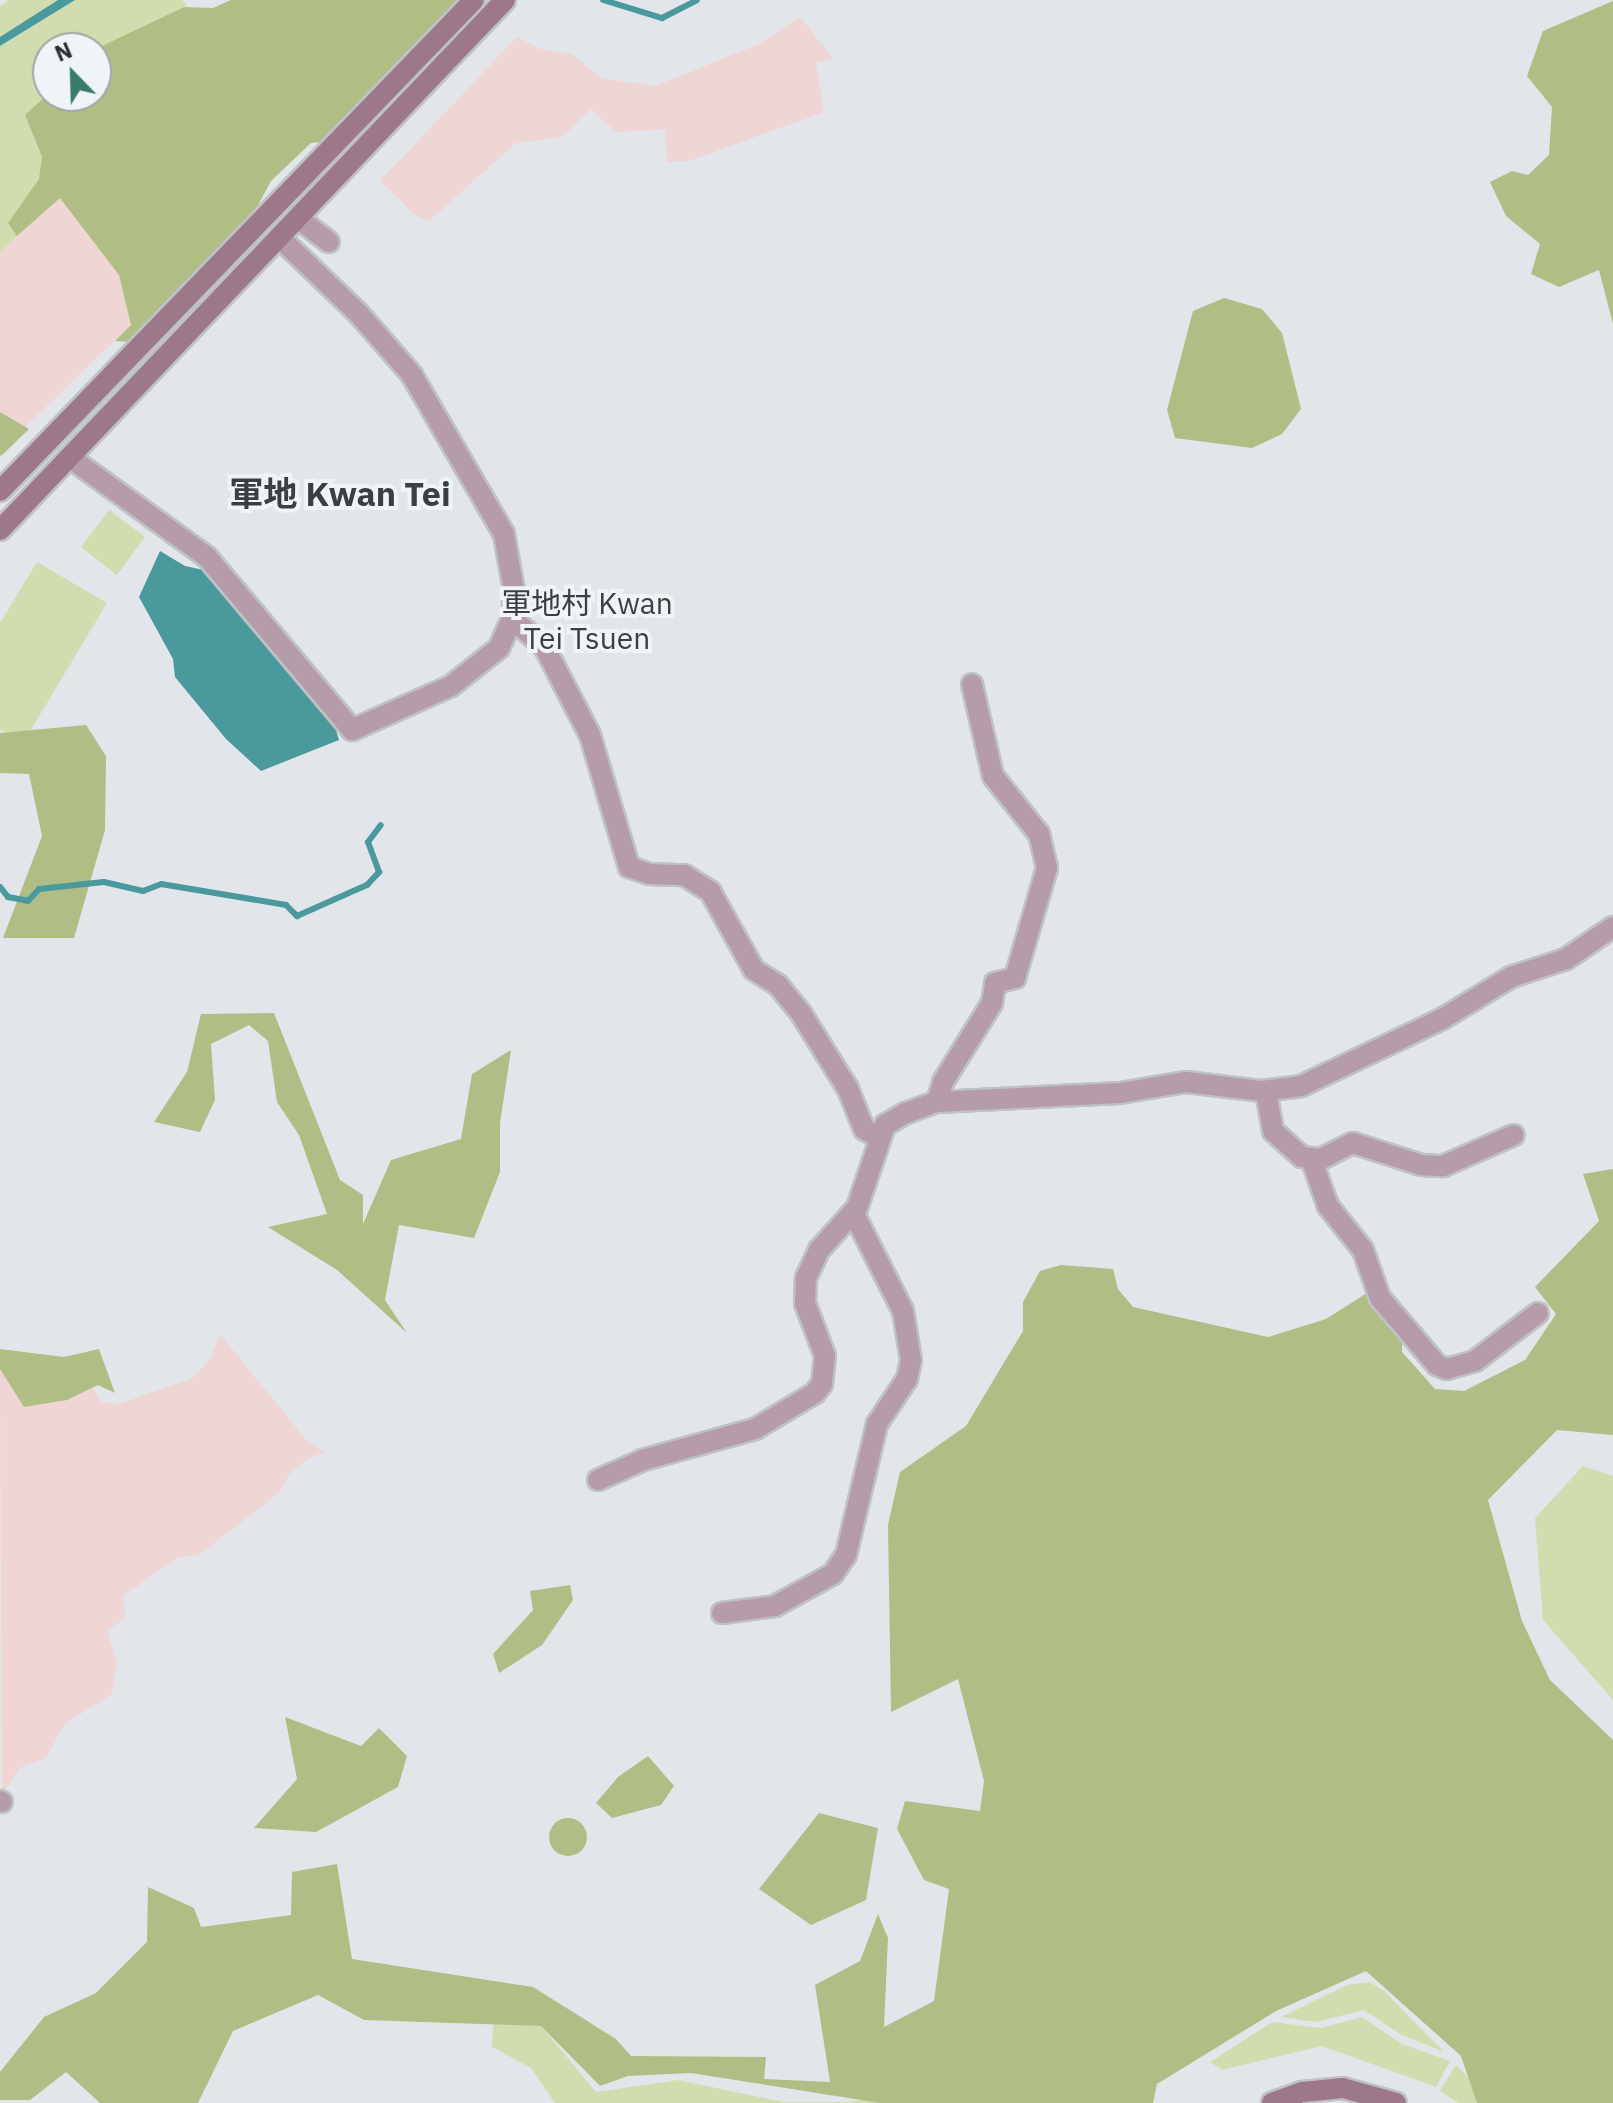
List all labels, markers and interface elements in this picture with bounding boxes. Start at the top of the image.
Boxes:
north arrow [32,32,112,112]
text: N [50,35,76,68]
district label: 軍地 Kwan Tei [229,474,451,514]
district label: 軍地村 Kwan Tei Tsuen [501,585,673,656]

